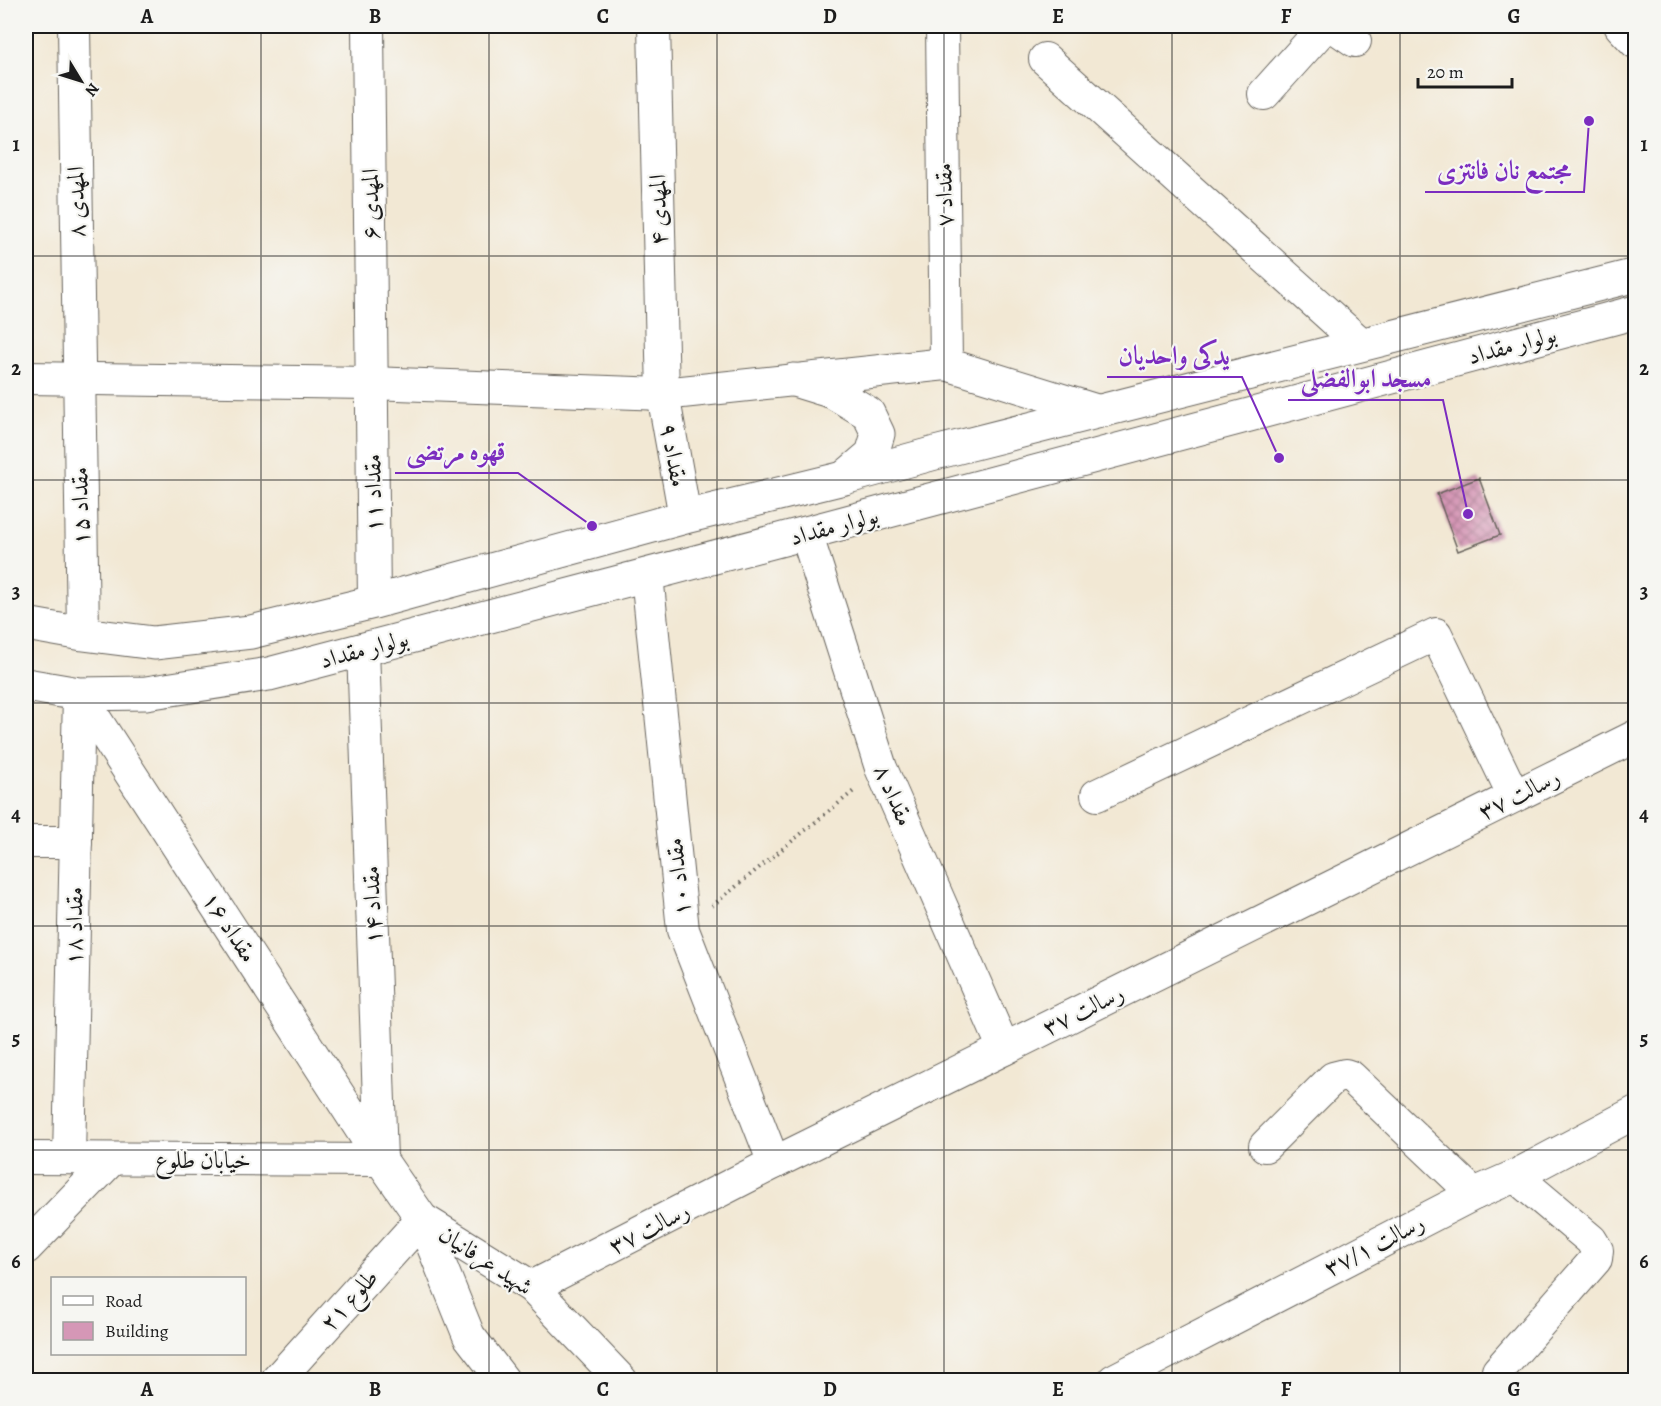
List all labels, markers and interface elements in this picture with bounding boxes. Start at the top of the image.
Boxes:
text: A [140,3,154,30]
text: B [369,3,381,30]
text: C [597,3,609,30]
text: D [823,3,837,30]
text: E [1052,3,1064,30]
text: F [1281,3,1292,30]
text: G [1507,3,1521,30]
north arrow [51,51,111,111]
scale bar [1418,51,1512,89]
text: 20 m [1427,60,1464,84]
text: N [80,78,104,101]
text: 1 [12,131,20,158]
text: 1 [1640,131,1648,158]
callout: مجتمع نان فانتزی [1425,148,1584,192]
text: مجتمع نان فانتزی [1437,153,1572,194]
street label: مقداد ۷ [927,162,961,228]
street label: المهدی ۸ [59,166,93,238]
street label: المهدی ۶ [354,168,386,240]
street label: المهدی ۴ [641,174,675,246]
street label: بولوار مقداد [1464,318,1560,372]
callout: یدکی واحدیان [1107,333,1242,377]
text: یدکی واحدیان [1118,338,1230,373]
text: 2 [11,355,21,382]
text: 2 [1639,355,1649,382]
callout: مسجد ابوالفضلی [1288,356,1443,400]
text: مسجد ابوالفضلی [1299,361,1432,399]
street label: مقداد ۹ [653,420,695,490]
callout: قهوه مرتضی [395,429,518,473]
text: قهوه مرتضی [406,434,506,470]
street label: مقداد ۱۱ [356,453,390,533]
street label: مقداد ۱۵ [63,466,97,546]
street label: بولوار مقداد [786,499,882,553]
text: 3 [12,578,20,605]
text: 3 [1640,578,1648,605]
street label: بولوار مقداد [316,622,412,676]
street label: مقداد ۸ [867,759,921,831]
street label: رسالت ۳۷ [1473,761,1565,827]
text: 4 [11,801,21,828]
text: 4 [1639,801,1649,828]
street label: مقداد ۱۰ [658,836,698,918]
street label: مقداد ۱۴ [355,865,389,945]
street label: مقداد ۱۶ [195,885,265,969]
street label: مقداد ۱۸ [57,886,91,966]
street label: رسالت ۳۷ [1037,977,1129,1043]
text: 5 [12,1025,20,1052]
text: 5 [1640,1025,1648,1052]
street label: خیابان طلوع [155,1144,251,1180]
street label: رسالت ۳۷ [603,1194,695,1262]
street label: رسالت ۳۷/۱ [1318,1206,1430,1284]
street label: شهید عرفانیان [432,1218,539,1303]
text: 6 [11,1248,21,1275]
text: 6 [1639,1248,1649,1275]
street label: طلوع ۲۱ [313,1262,388,1341]
legend [51,1277,246,1355]
text: Road [105,1289,143,1313]
text: Building [105,1319,169,1343]
text: A [140,1376,154,1403]
text: B [369,1376,381,1403]
text: C [597,1376,609,1403]
text: D [823,1376,837,1403]
text: E [1052,1376,1064,1403]
text: F [1281,1376,1292,1403]
text: G [1507,1376,1521,1403]

